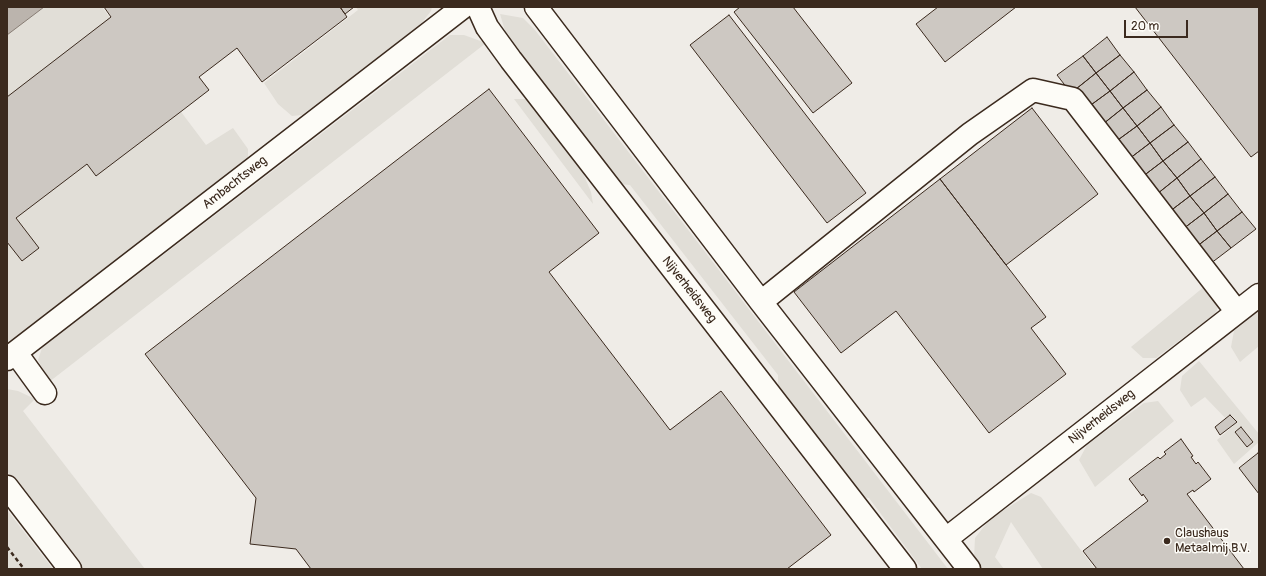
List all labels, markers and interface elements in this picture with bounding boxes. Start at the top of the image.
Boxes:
scale bar [1126,12,1190,38]
text: 20 m [1131,19,1159,34]
street label: Ambachtsweg [200,153,270,213]
street label: Nijverheidsweg [658,254,720,326]
street label: Nijverheidsweg [1066,386,1138,448]
place label: Claushaus Metaalmij B.V. [1175,526,1250,557]
marker: Claushaus Metaalmij B.V. [1162,536,1172,546]

